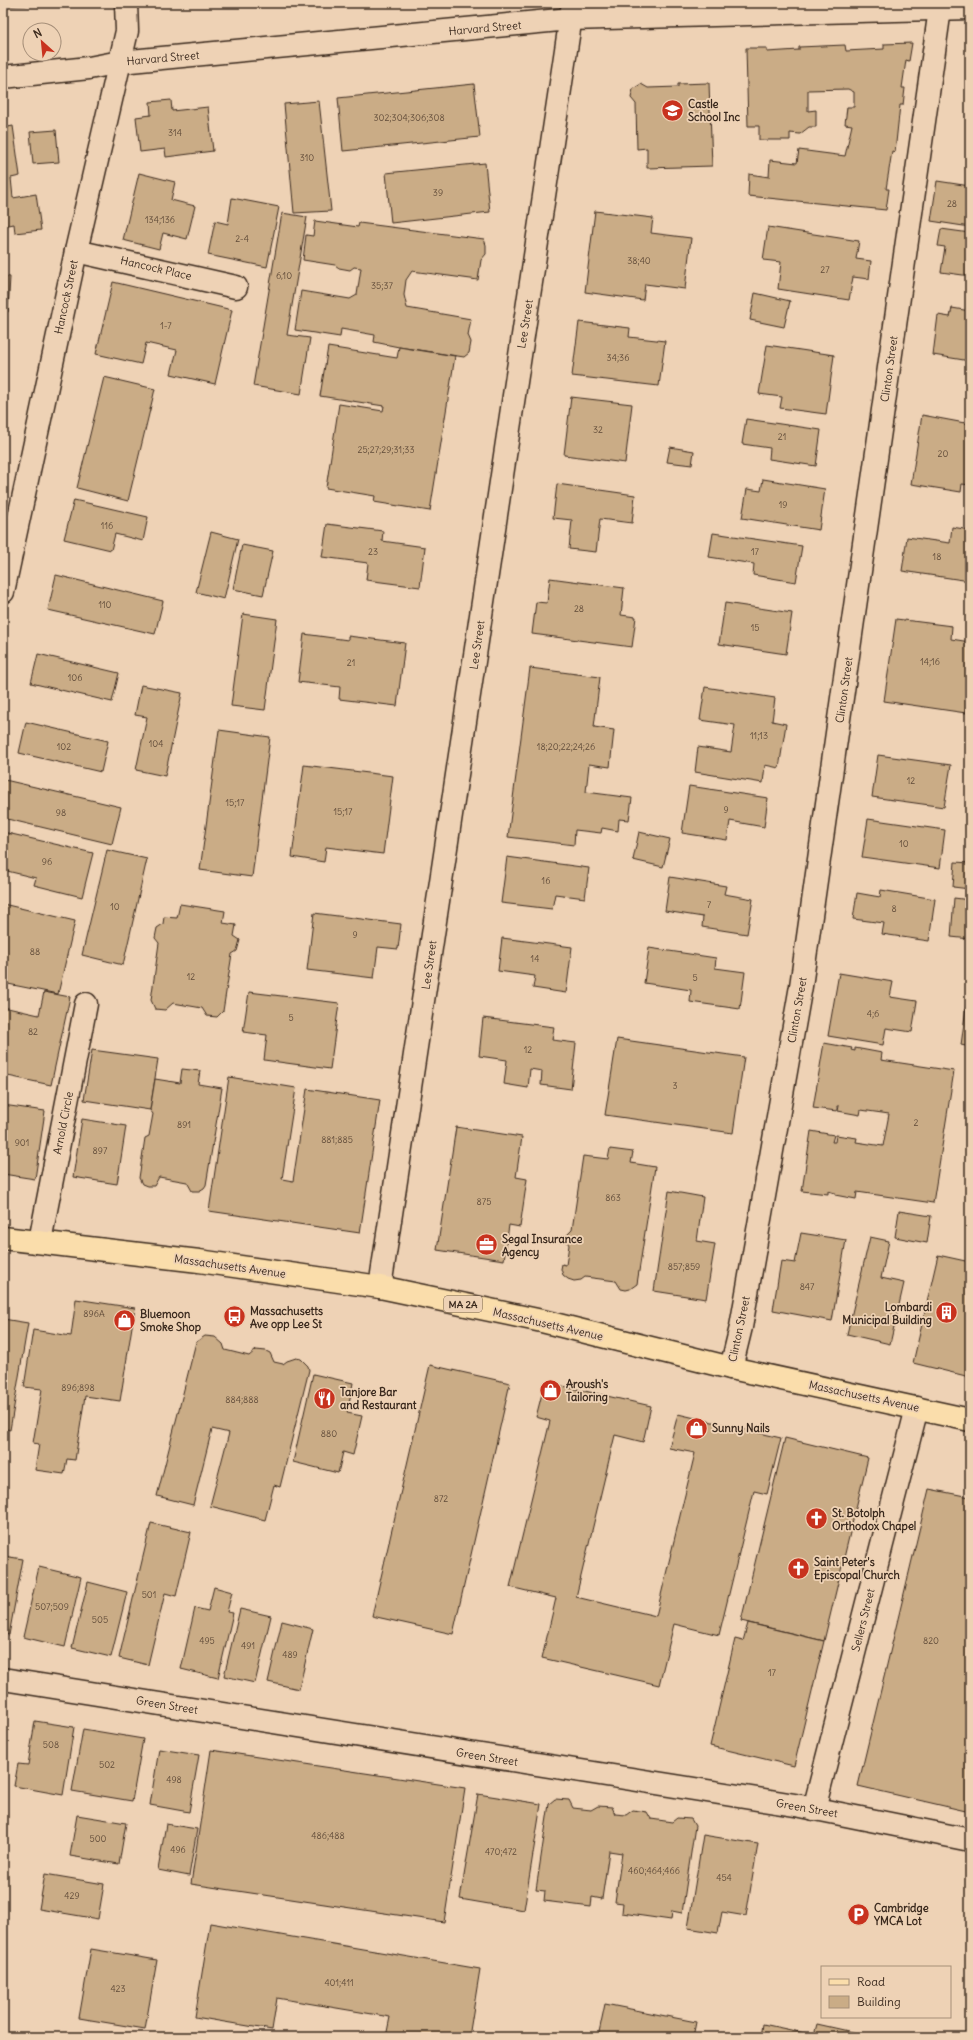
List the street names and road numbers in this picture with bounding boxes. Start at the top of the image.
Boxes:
street label: Harvard Street [448,18,522,38]
street label: Harvard Street [126,48,200,68]
street label: Hancock Place [119,253,193,283]
street label: Hancock Street [51,258,81,335]
street label: Lee Street [514,298,536,350]
street label: Clinton Street [877,335,901,403]
street label: Lee Street [467,619,487,670]
street label: Clinton Street [832,656,856,724]
street label: Lee Street [419,939,439,990]
street label: Clinton Street [784,976,810,1044]
street label: Arnold Circle [50,1090,76,1156]
street label: Massachusetts Avenue [173,1251,287,1281]
street label: Clinton Street [725,1295,753,1363]
road number: MA 2A [444,1296,482,1312]
street label: Massachusetts Avenue [492,1305,604,1343]
street label: Massachusetts Avenue [808,1377,921,1415]
street label: Sellers Street [848,1587,878,1653]
street label: Green Street [135,1693,199,1717]
street label: Green Street [455,1745,519,1769]
street label: Green Street [775,1796,839,1820]

